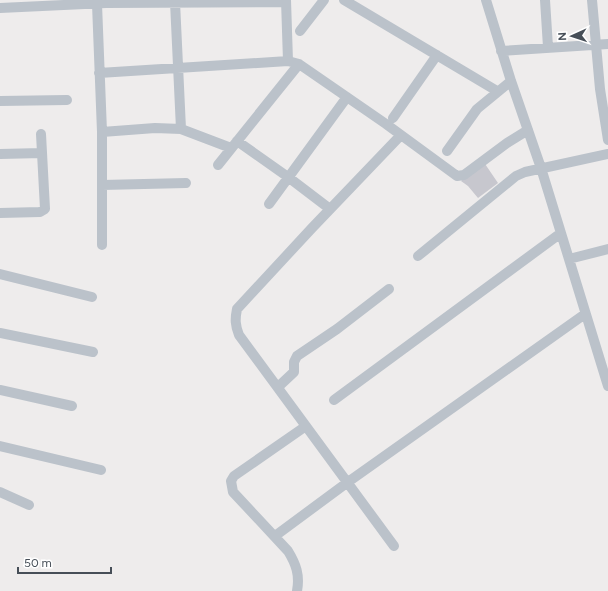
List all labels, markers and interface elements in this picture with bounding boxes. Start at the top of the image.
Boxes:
north arrow [552,16,592,56]
text: N [556,32,569,41]
scale bar [18,549,111,575]
text: 50 m [24,556,52,570]

